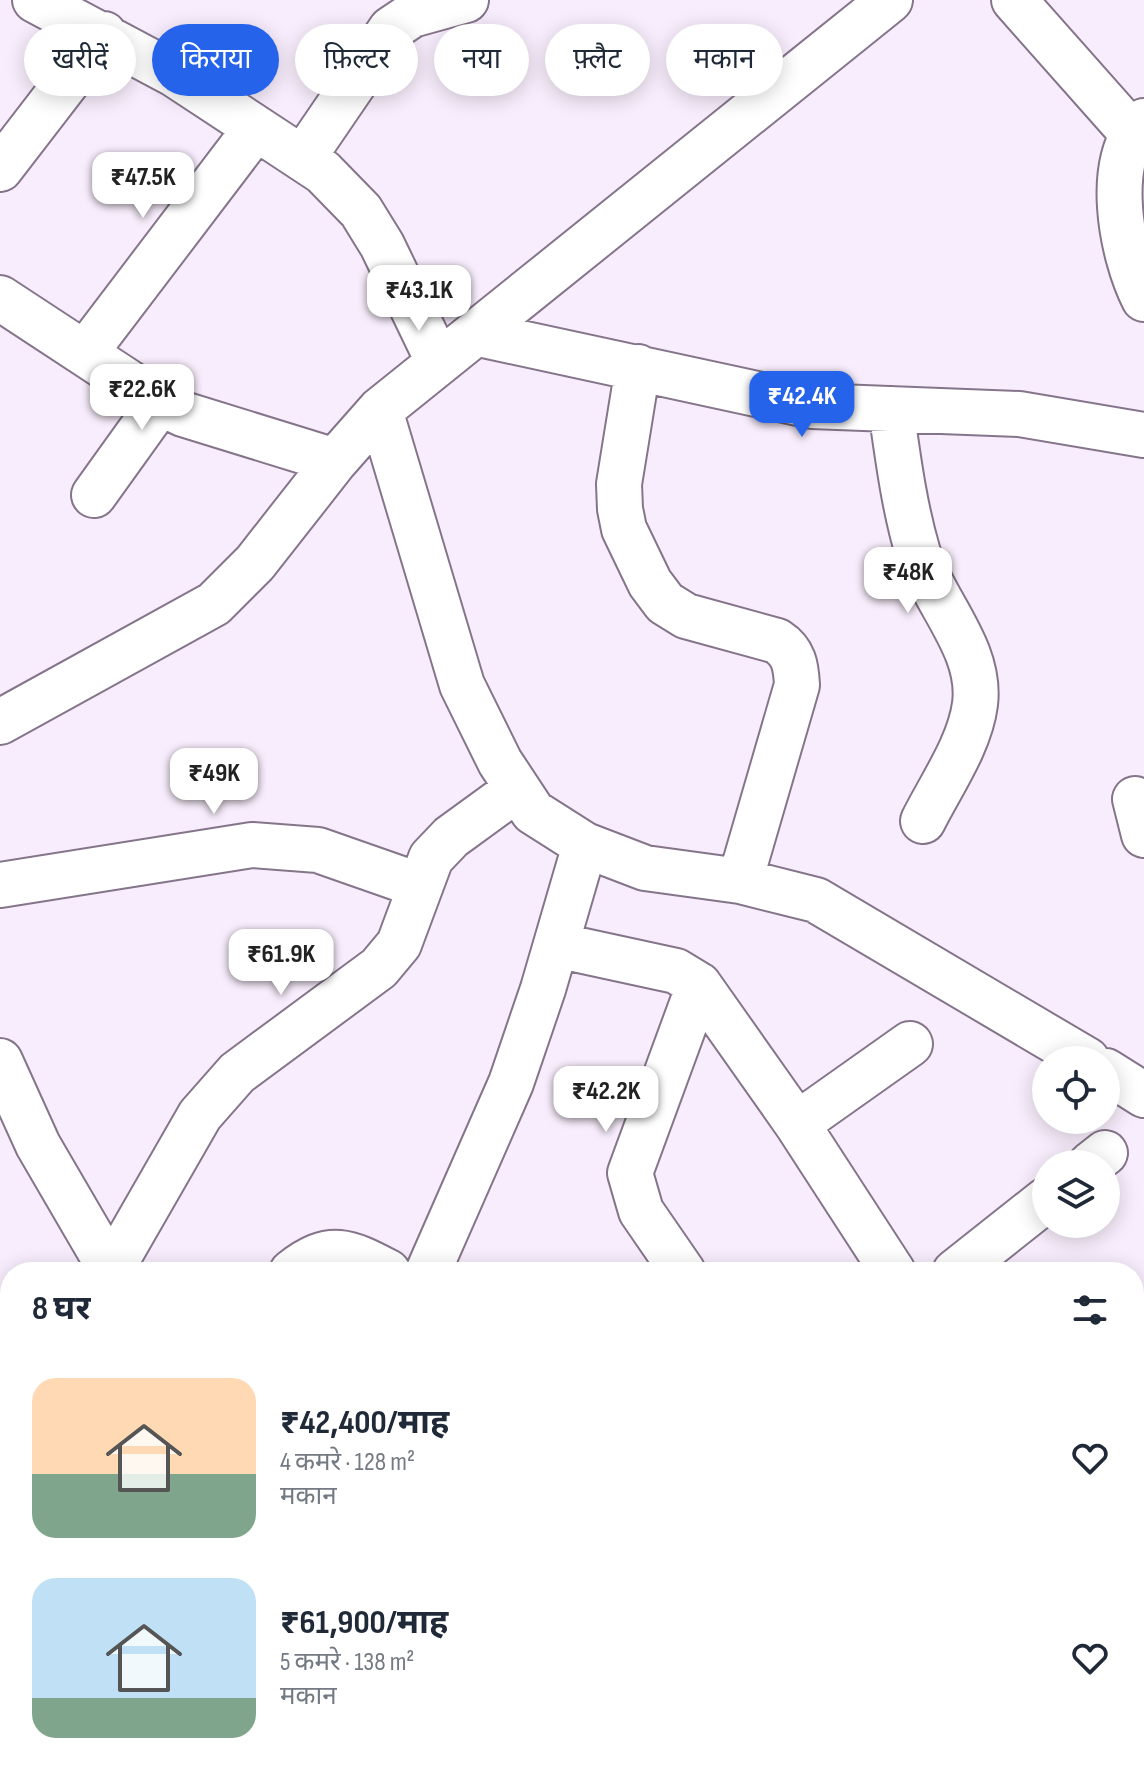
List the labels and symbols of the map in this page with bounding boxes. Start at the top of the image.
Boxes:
pin: ₹47.5K [78,152,208,220]
pin: ₹43.1K [354,265,484,333]
pin: ₹22.6K [77,364,207,432]
pin: ₹42.4K [737,371,867,439]
pin: ₹48K [861,547,955,615]
pin: ₹49K [167,748,261,816]
pin: ₹61.9K [216,929,346,997]
pin: ₹42.2K [541,1066,671,1134]

